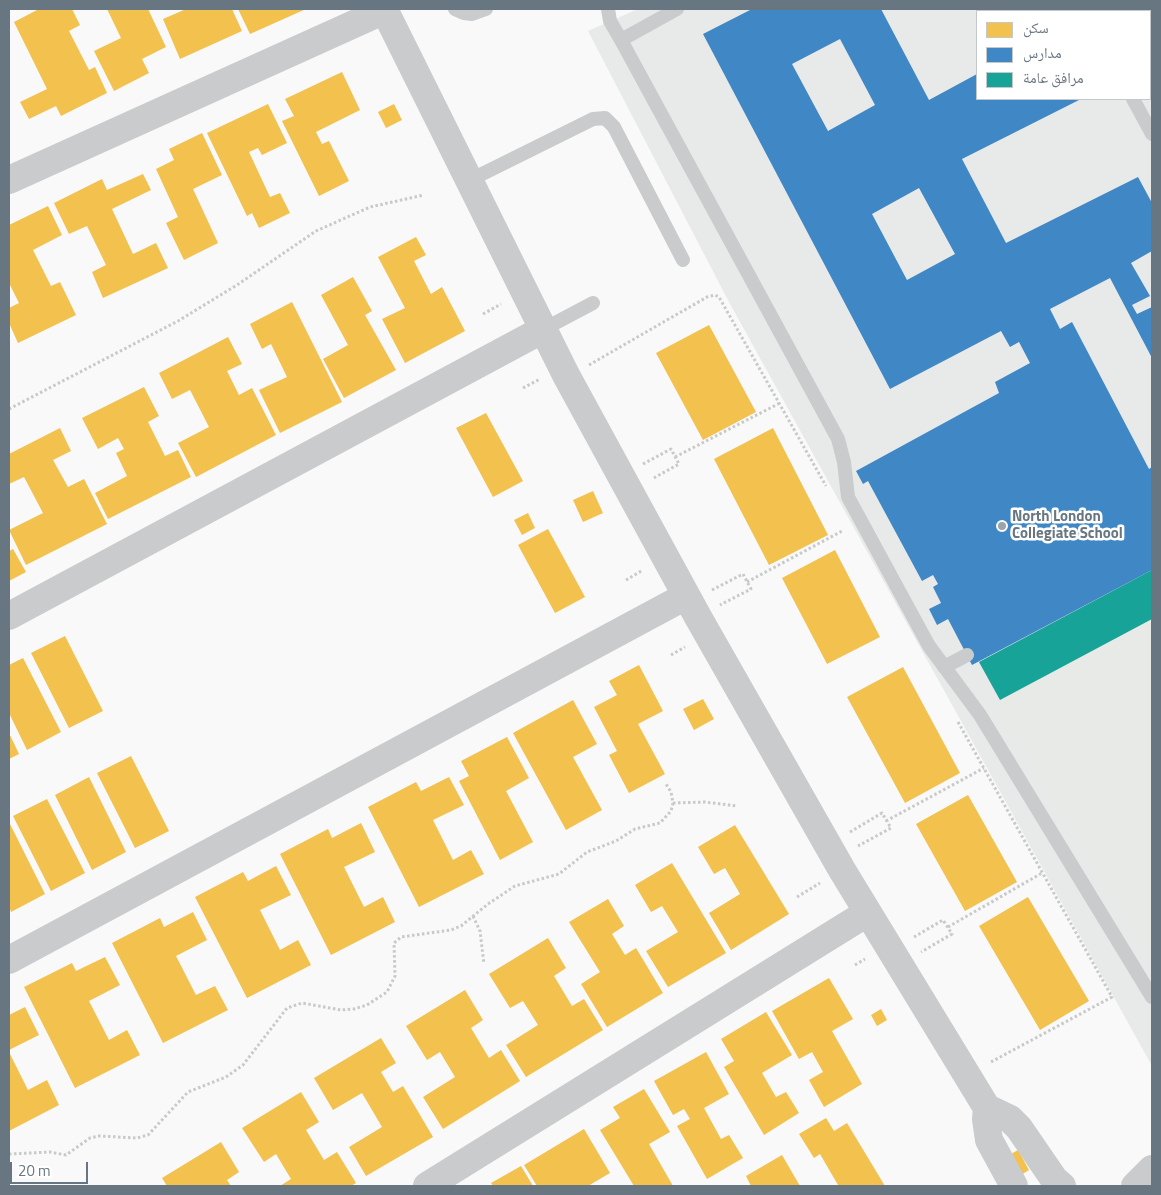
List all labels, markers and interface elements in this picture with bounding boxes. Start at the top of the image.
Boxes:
legend [976,10,1151,100]
text: سكن [1023,16,1049,39]
text: مدارس [1023,41,1062,64]
text: مرافق عامة [1023,66,1084,89]
place label: North London Collegiate School [1012,508,1123,543]
marker: North London Collegiate School [996,520,1008,532]
scale bar [12,1152,90,1184]
text: 20 m [18,1159,51,1182]

